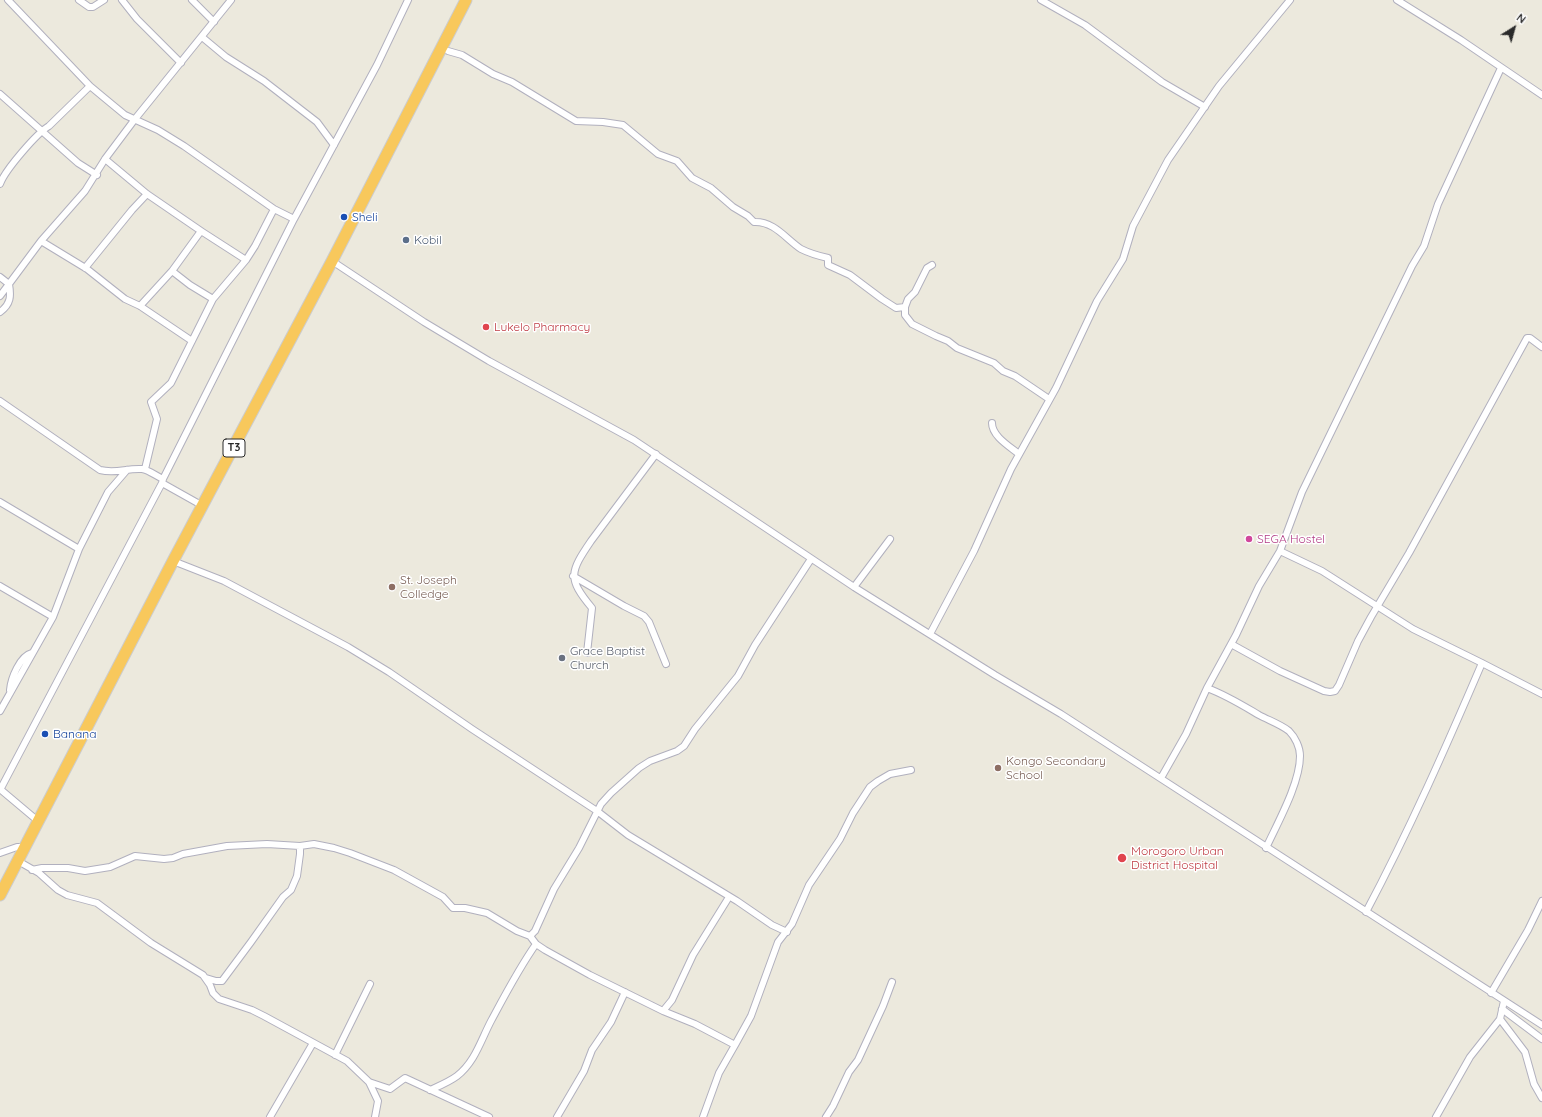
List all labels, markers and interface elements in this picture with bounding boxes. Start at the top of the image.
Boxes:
north arrow [1494,8,1534,48]
text: N [1514,10,1529,26]
place label: Sheli [352,210,378,224]
marker: Sheli [339,212,349,222]
place label: Kobil [414,233,442,247]
marker: Kobil [401,235,411,245]
place label: Lukelo Pharmacy [494,320,590,334]
marker: Lukelo Pharmacy [481,322,491,332]
road number: T3 [223,439,245,457]
place label: SEGA Hostel [1257,532,1325,546]
marker: SEGA Hostel [1244,534,1254,544]
place label: St. Joseph Colledge [400,573,457,601]
marker: St. Joseph Colledge [387,582,397,592]
place label: Grace Baptist Church [570,644,645,672]
marker: Grace Baptist Church [557,653,567,663]
place label: Banana [53,727,96,741]
marker: Banana [40,729,50,739]
place label: Kongo Secondary School [1006,754,1106,782]
marker: Kongo Secondary School [993,763,1003,773]
place label: Morogoro Urban District Hospital [1131,844,1224,872]
marker: Morogoro Urban District Hospital [1116,852,1128,864]

